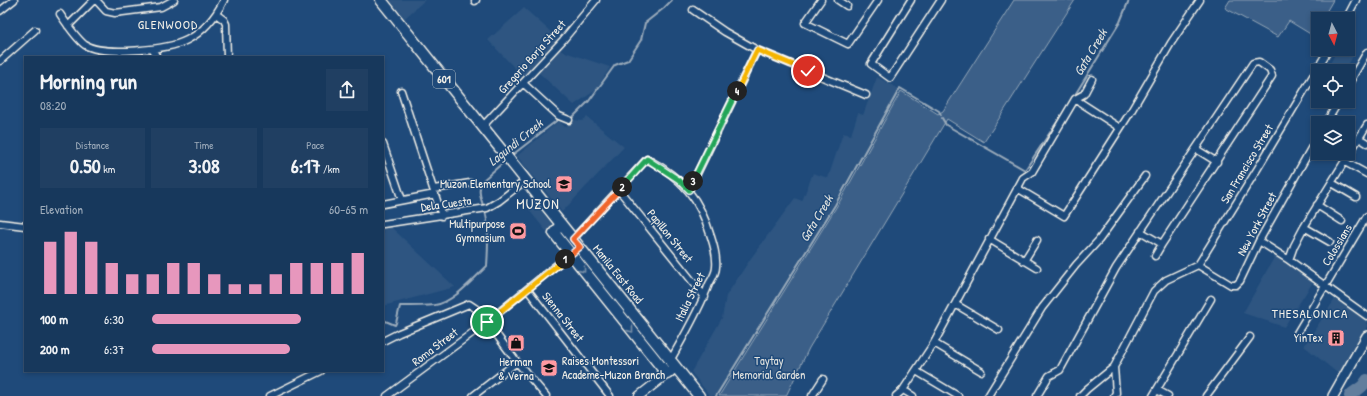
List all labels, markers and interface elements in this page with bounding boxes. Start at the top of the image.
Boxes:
north arrow [1311,12,1355,56]
map controls [1311,12,1355,160]
district label: GLENWOOD [138,15,198,33]
street label: Gregorio Borja Street [494,15,570,97]
water label: Gata Creek [1069,24,1112,79]
pin [791,54,825,88]
icon: check [797,60,819,82]
button: locate [1311,64,1355,108]
text: Morning run [40,66,137,96]
button: share [326,69,368,111]
road number: 601 [433,70,455,88]
pin: 4 [727,81,747,101]
text: 4 [735,84,739,98]
text: 08:20 [40,96,66,114]
water label: Lagundi Creek [484,113,548,170]
button: layers [1311,116,1355,160]
street label: San Francisco Street [1216,120,1277,207]
text: Distance [76,138,109,152]
text: Time [194,138,214,152]
text: Pace [306,138,324,152]
text: 0.50 [70,152,101,179]
text: 3:08 [188,152,220,179]
text: 6:17 [291,152,321,179]
text: km [101,162,115,176]
text: /km [321,162,340,176]
pin: 3 [683,171,703,191]
school or university icon: Muzon Elementary School [554,174,574,194]
text: 3 [691,174,695,188]
place label: Muzon Elementary School [440,175,552,192]
pin: 2 [612,177,632,197]
text: 2 [619,180,625,194]
street label: New York Street [1233,188,1281,259]
water label: Gata Creek [795,190,838,245]
street label: Dela Cuesta [420,192,473,215]
district label: MUZON [516,194,560,213]
text: Elevation [40,200,83,218]
text: 60–65 m [329,200,368,218]
street label: Papillon Street [644,205,698,267]
place label: Multipurpose Gymnasium [449,215,505,246]
street label: Colossians [1317,220,1356,269]
sports icon: Multipurpose Gymnasium [508,221,528,241]
street label: Manila East Road [589,240,648,307]
pin: 1 [555,249,575,269]
text: 1 [563,252,567,266]
one-way arrow [578,265,585,272]
street label: Italia Street [670,268,709,324]
street label: Sienna Street [538,288,589,346]
district label: THESALONICA [1272,304,1348,322]
pin [470,305,504,339]
text: 100 m [40,310,68,328]
text: 6:30 [104,310,124,328]
icon: arrive [476,311,498,333]
street label: Roma Street [408,323,462,370]
one-way arrow [626,326,633,333]
building icon: YinTex [1326,328,1346,348]
place label: YinTex [1294,329,1323,346]
shop icon: Herman & Verna [506,333,526,353]
text: 200 m [40,340,70,358]
text: 6:37 [104,340,124,358]
place label: Raises Montessori Academe-Muzon Branch [562,352,665,383]
park label: Taytay Memorial Garden [733,352,805,383]
place label: Herman & Verna [498,353,534,384]
school or university icon: Raises Montessori Academe-Muzon Branch [539,358,559,378]

